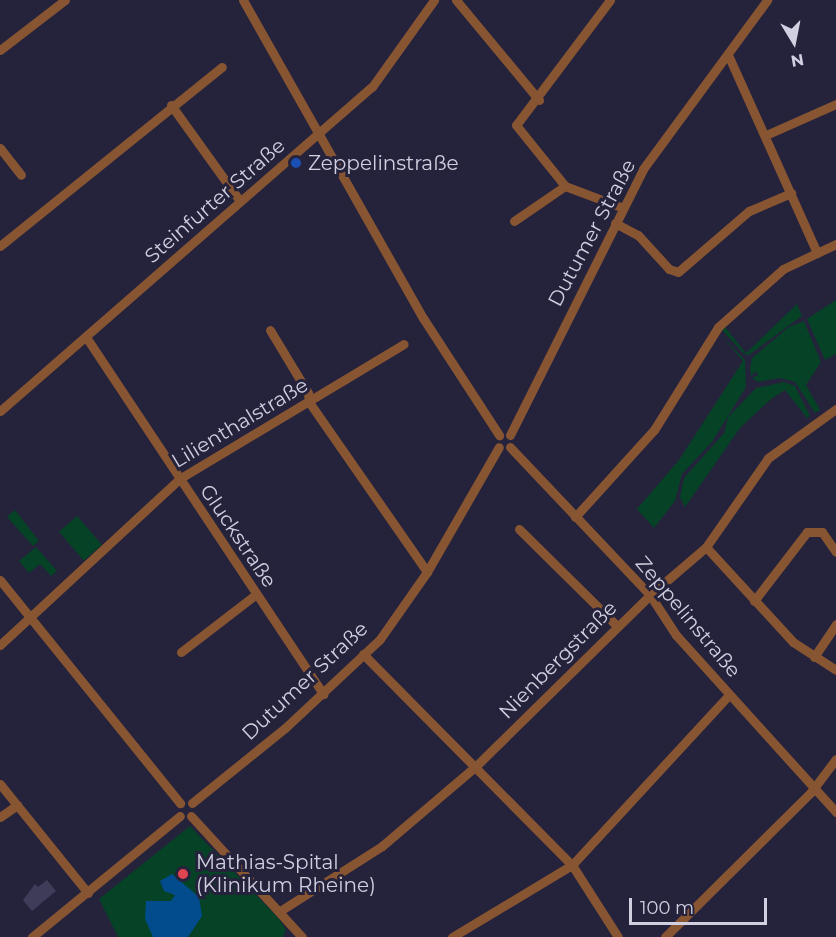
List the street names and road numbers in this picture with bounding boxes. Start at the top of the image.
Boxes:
street label: Steinfurter Straße [140,134,290,268]
street label: Dutumer Straße [543,155,641,311]
street label: Lilienthalstraße [168,373,312,473]
street label: Gluckstraße [195,480,281,592]
street label: Zeppelinstraße [630,552,746,682]
street label: Nienbergstraße [494,596,622,724]
street label: Dutumer Straße [237,617,373,745]

